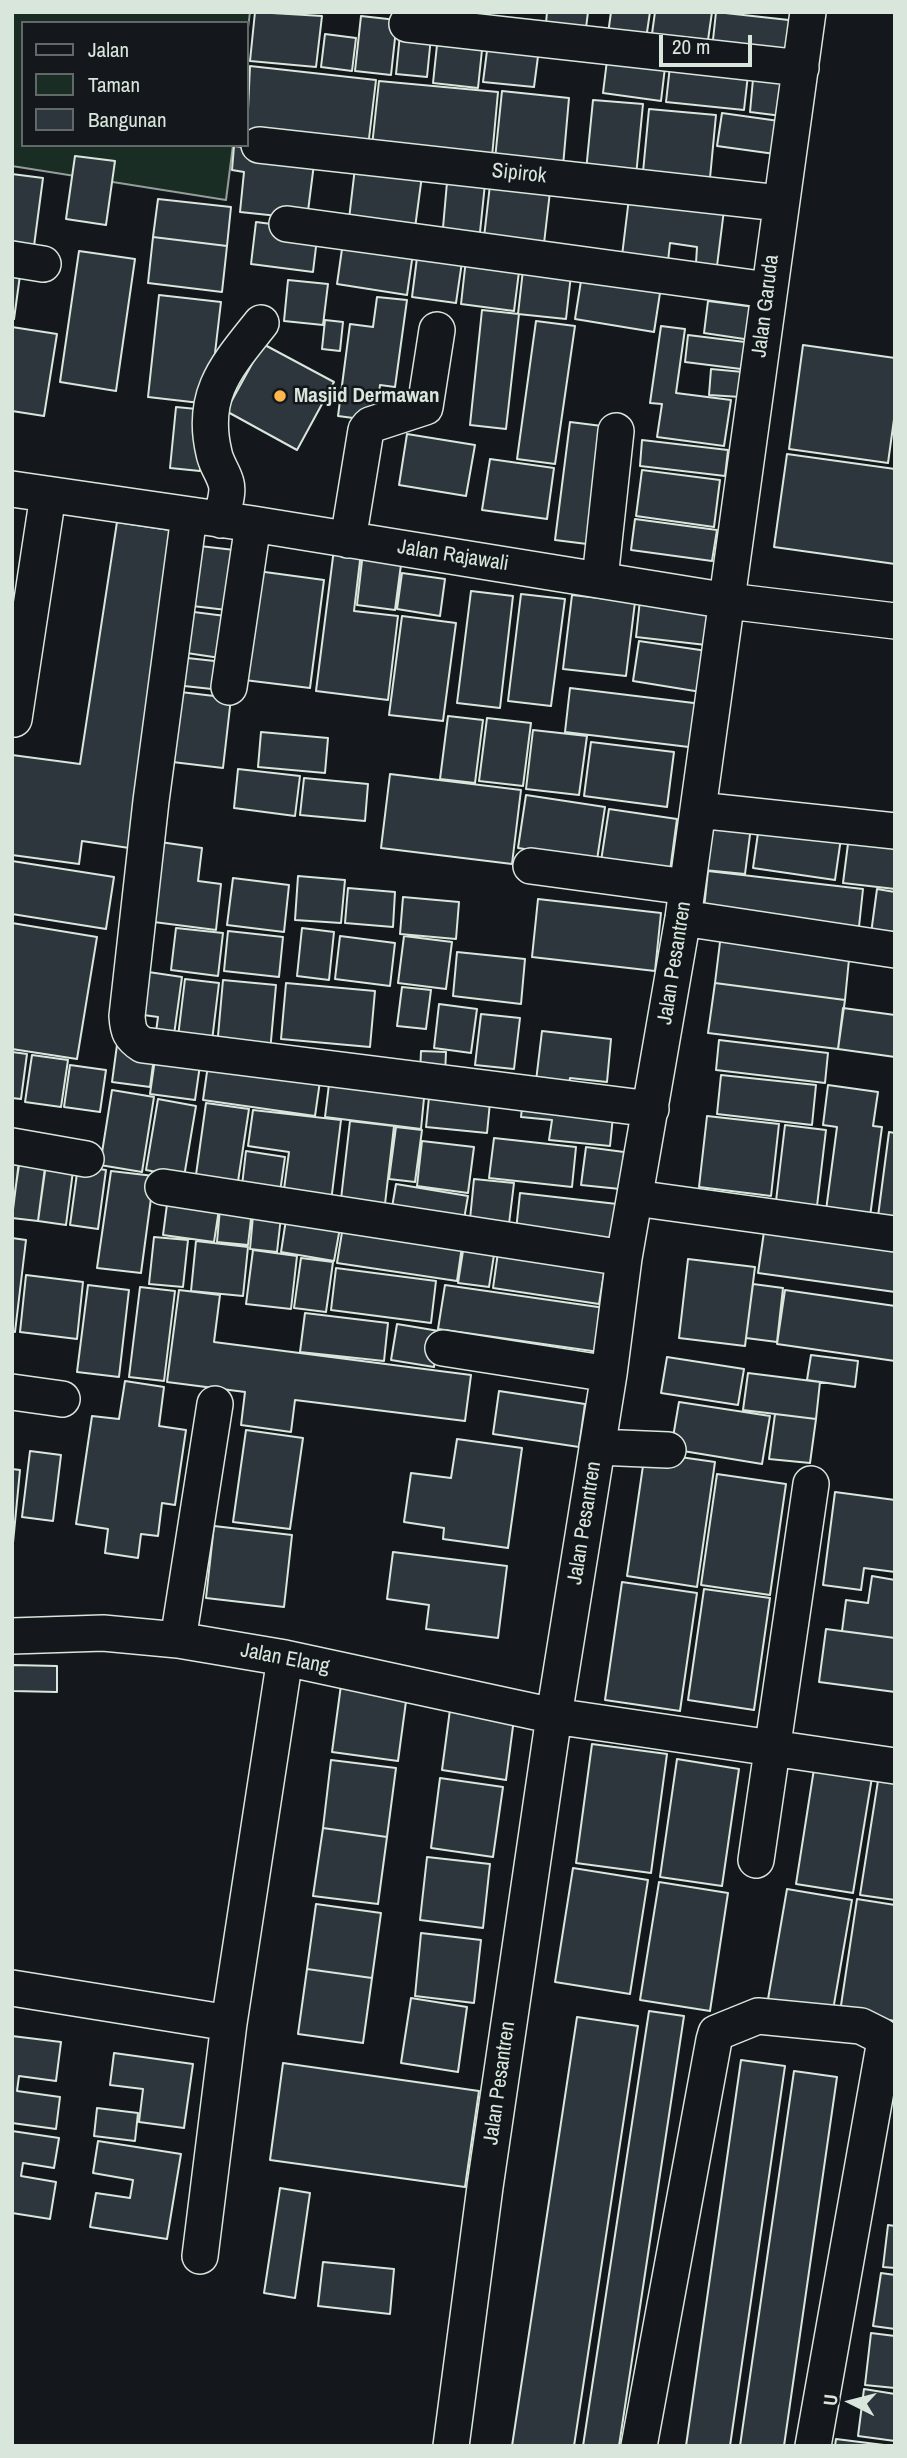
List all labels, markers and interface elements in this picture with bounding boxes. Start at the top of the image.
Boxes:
legend [21,21,248,147]
scale bar [662,21,755,65]
text: 20 m [672,32,710,61]
text: Jalan [88,35,129,64]
text: Taman [88,70,140,99]
text: Bangunan [88,105,167,134]
street label: Sipirok [491,159,547,189]
street label: Jalan Garuda [747,253,785,359]
place label: Masjid Dermawan [294,383,439,409]
marker: Masjid Dermawan [272,388,288,404]
street label: Jalan Rajawali [396,535,510,577]
street label: Jalan Pesantren [653,900,697,1026]
street label: Jalan Pesantren [563,1460,607,1586]
street label: Jalan Elang [238,1638,332,1680]
street label: Jalan Pesantren [479,2020,521,2146]
north arrow [816,2367,886,2437]
text: U [817,2393,844,2407]

